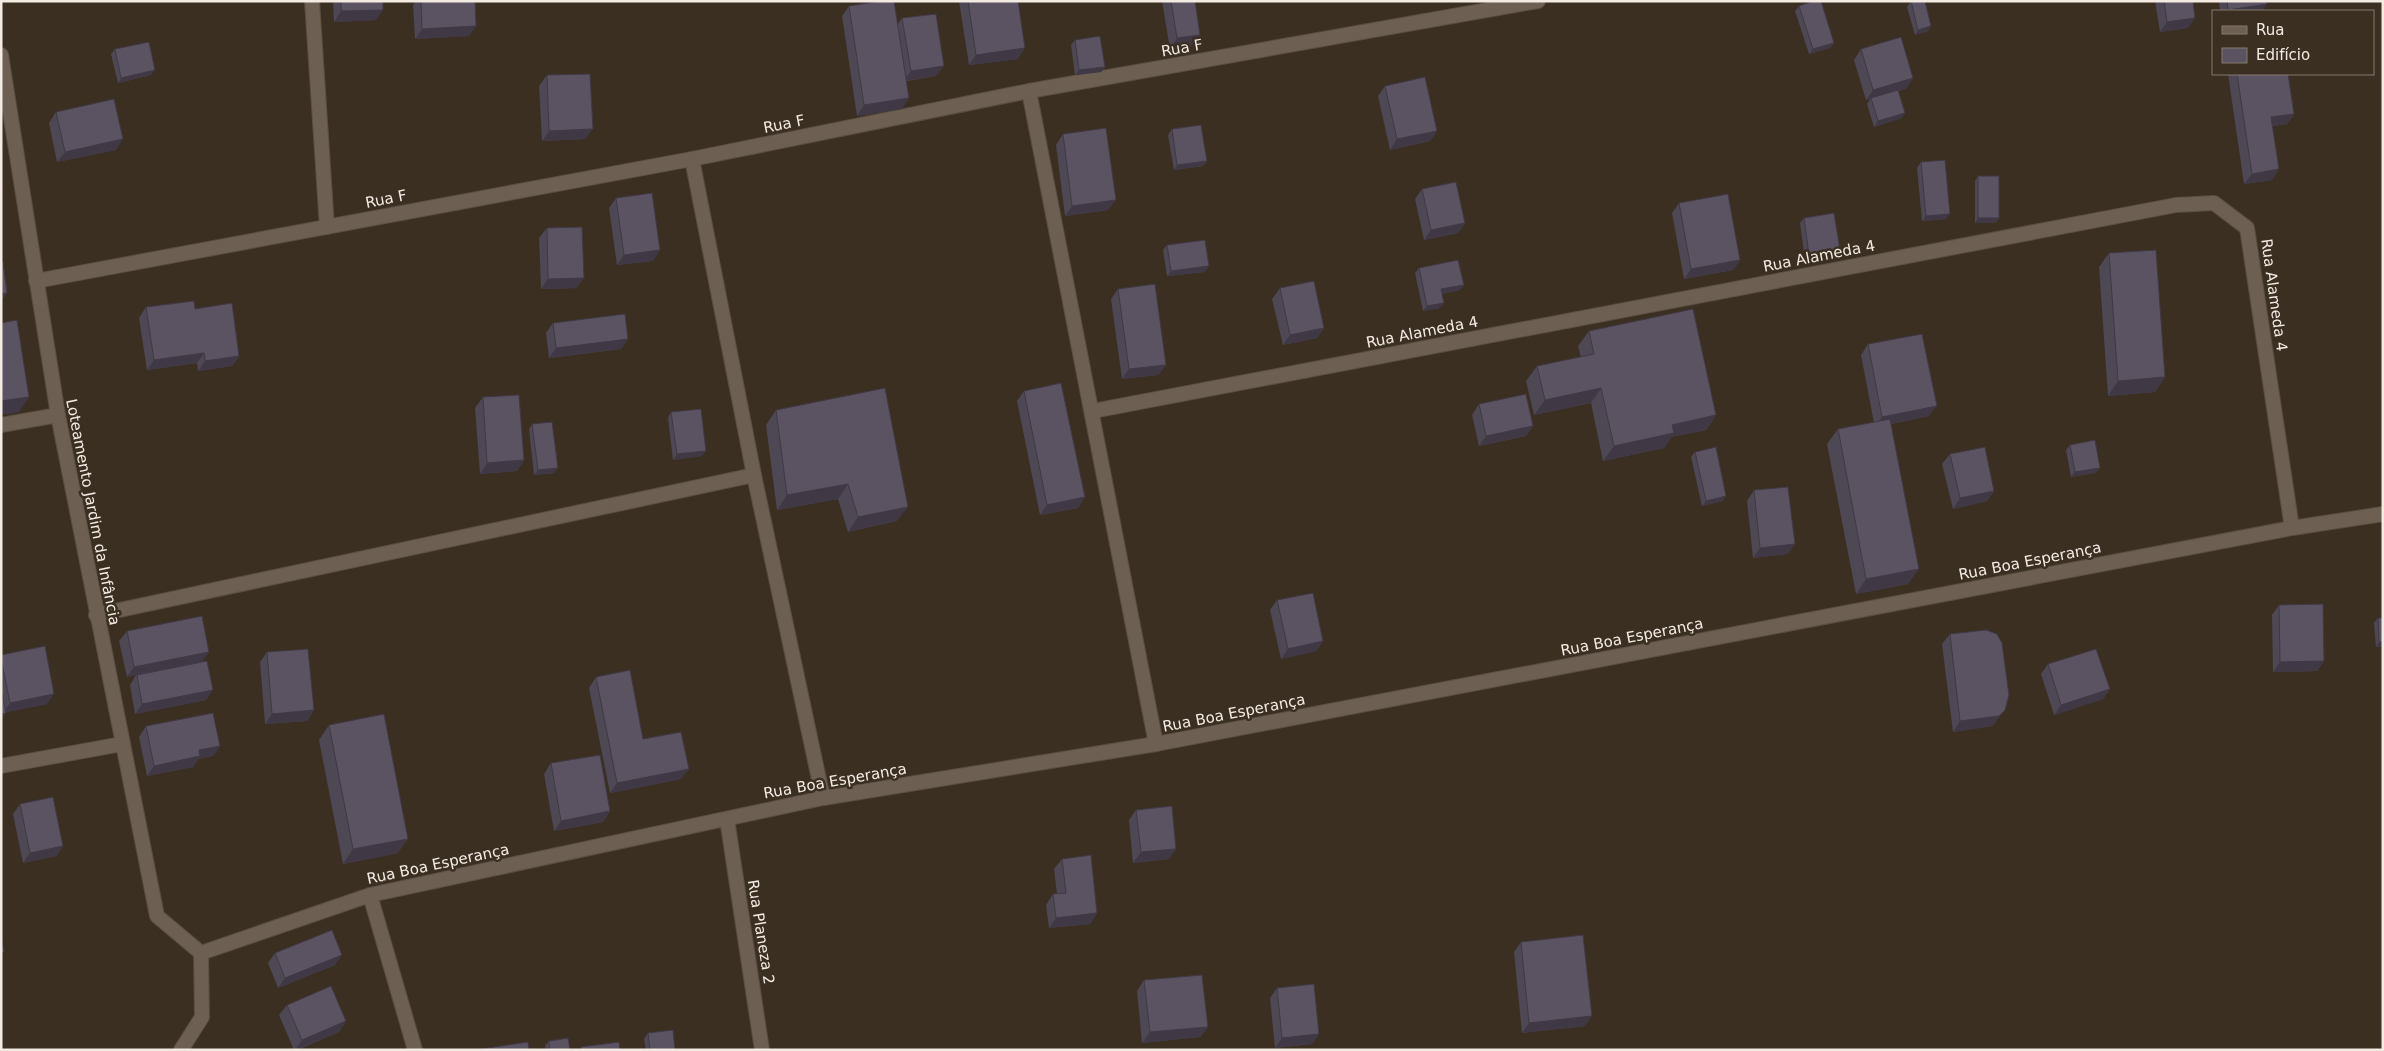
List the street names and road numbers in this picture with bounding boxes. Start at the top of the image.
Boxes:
street label: Rua F [1160,36,1204,60]
street label: Rua F [762,111,806,137]
street label: Rua F [364,186,408,212]
street label: Rua Alameda 4 [1761,236,1877,276]
street label: Rua Alameda 4 [2257,237,2291,353]
street label: Rua Alameda 4 [1364,312,1480,352]
street label: Loteamento Jardim da Infância [62,397,124,627]
street label: Rua Boa Esperança [1957,538,2103,584]
street label: Rua Boa Esperança [1559,614,1705,660]
street label: Rua Boa Esperança [1161,690,1307,736]
street label: Rua Boa Esperança [762,760,908,802]
street label: Rua Boa Esperança [365,840,511,888]
street label: Rua Planeza 2 [744,878,778,986]

